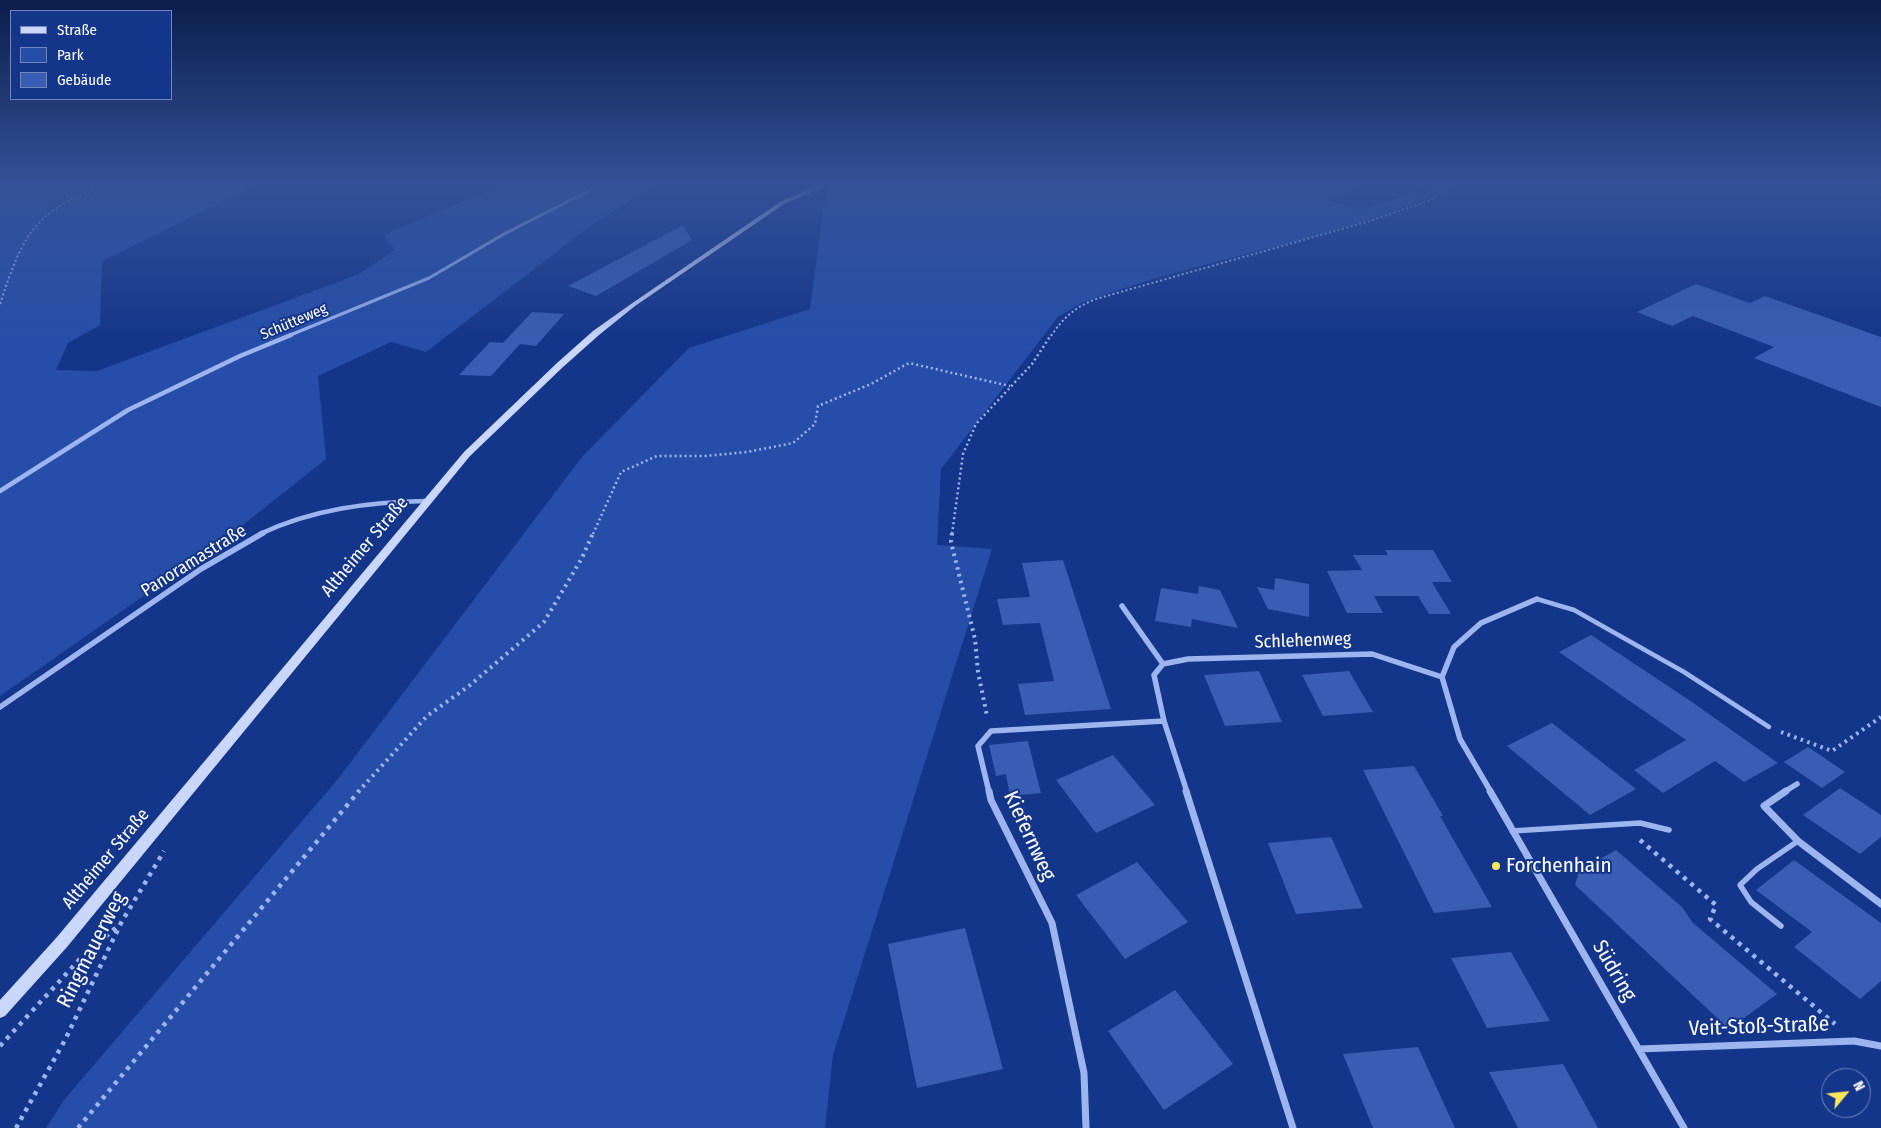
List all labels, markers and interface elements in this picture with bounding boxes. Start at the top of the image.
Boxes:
legend [10,10,172,100]
text: Straße [57,21,97,39]
text: Park [57,46,84,64]
text: Gebäude [57,71,112,89]
street label: Schütteweg [258,300,330,344]
street label: Altheimer Straße [317,493,413,601]
street label: Panoramastraße [137,520,251,602]
street label: Schlehenweg [1254,629,1352,653]
street label: Kiefernweg [997,787,1061,885]
street label: Altheimer Straße [58,805,154,913]
place label: Forchenhain [1506,853,1611,879]
marker: Forchenhain [1490,860,1502,872]
street label: Ringmauerweg [52,888,132,1012]
street label: Südring [1587,936,1641,1006]
street label: Veit-Stoß-Straße [1688,1012,1830,1042]
north arrow [1821,1068,1871,1118]
text: N [1849,1078,1868,1094]

